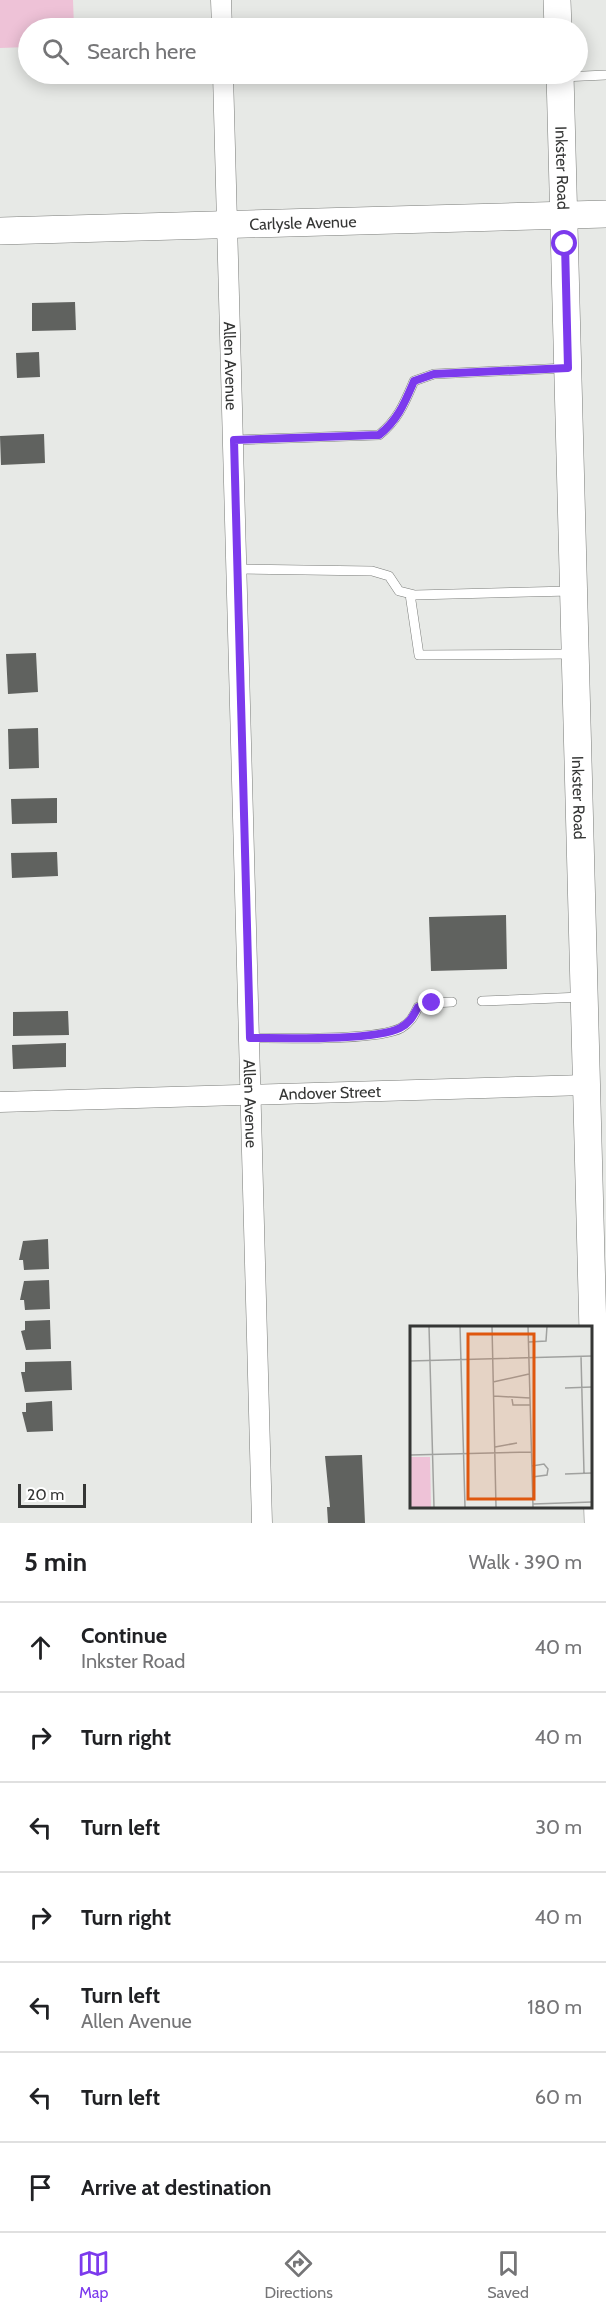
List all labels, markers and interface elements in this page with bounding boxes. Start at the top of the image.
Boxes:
search box [18,18,588,84]
icon: search [39,35,72,68]
text: Search here [87,38,196,65]
street label: Inkster Road [551,126,573,210]
street label: Carlysle Avenue [249,212,357,234]
route start [551,230,577,256]
street label: Allen Avenue [220,321,241,411]
street label: Inkster Road [568,756,589,840]
route end [418,989,444,1015]
street label: Allen Avenue [240,1059,261,1148]
street label: Andover Street [279,1082,382,1104]
inset map [410,1326,591,1508]
scale bar [18,1481,86,1508]
text: 20 m [27,1485,64,1504]
text: 5 min [24,1546,87,1578]
text: Walk · 390 m [469,1550,582,1574]
text: Continue [81,1622,167,1649]
icon: ahead [24,1631,57,1664]
text: 40 m [534,1635,582,1659]
text: Inkster Road [81,1649,185,1673]
icon: right [24,1721,57,1754]
text: Turn right [81,1724,171,1751]
text: 40 m [534,1725,582,1749]
icon: left [24,1811,57,1844]
text: Turn left [81,1814,160,1841]
text: 30 m [535,1815,582,1839]
icon: right [24,1901,57,1934]
text: Turn right [81,1904,171,1931]
text: 40 m [534,1905,582,1929]
text: Turn left [81,1982,160,2009]
icon: left [24,1991,57,2024]
text: 180 m [527,1995,582,2019]
text: Allen Avenue [81,2009,192,2033]
icon: left [24,2081,57,2114]
text: Turn left [81,2084,160,2111]
text: 60 m [535,2085,582,2109]
icon: arrive [24,2171,57,2204]
text: Arrive at destination [81,2174,271,2201]
tab: Map [77,2247,110,2302]
tab: Directions [265,2247,333,2302]
tab: Saved [487,2247,529,2302]

